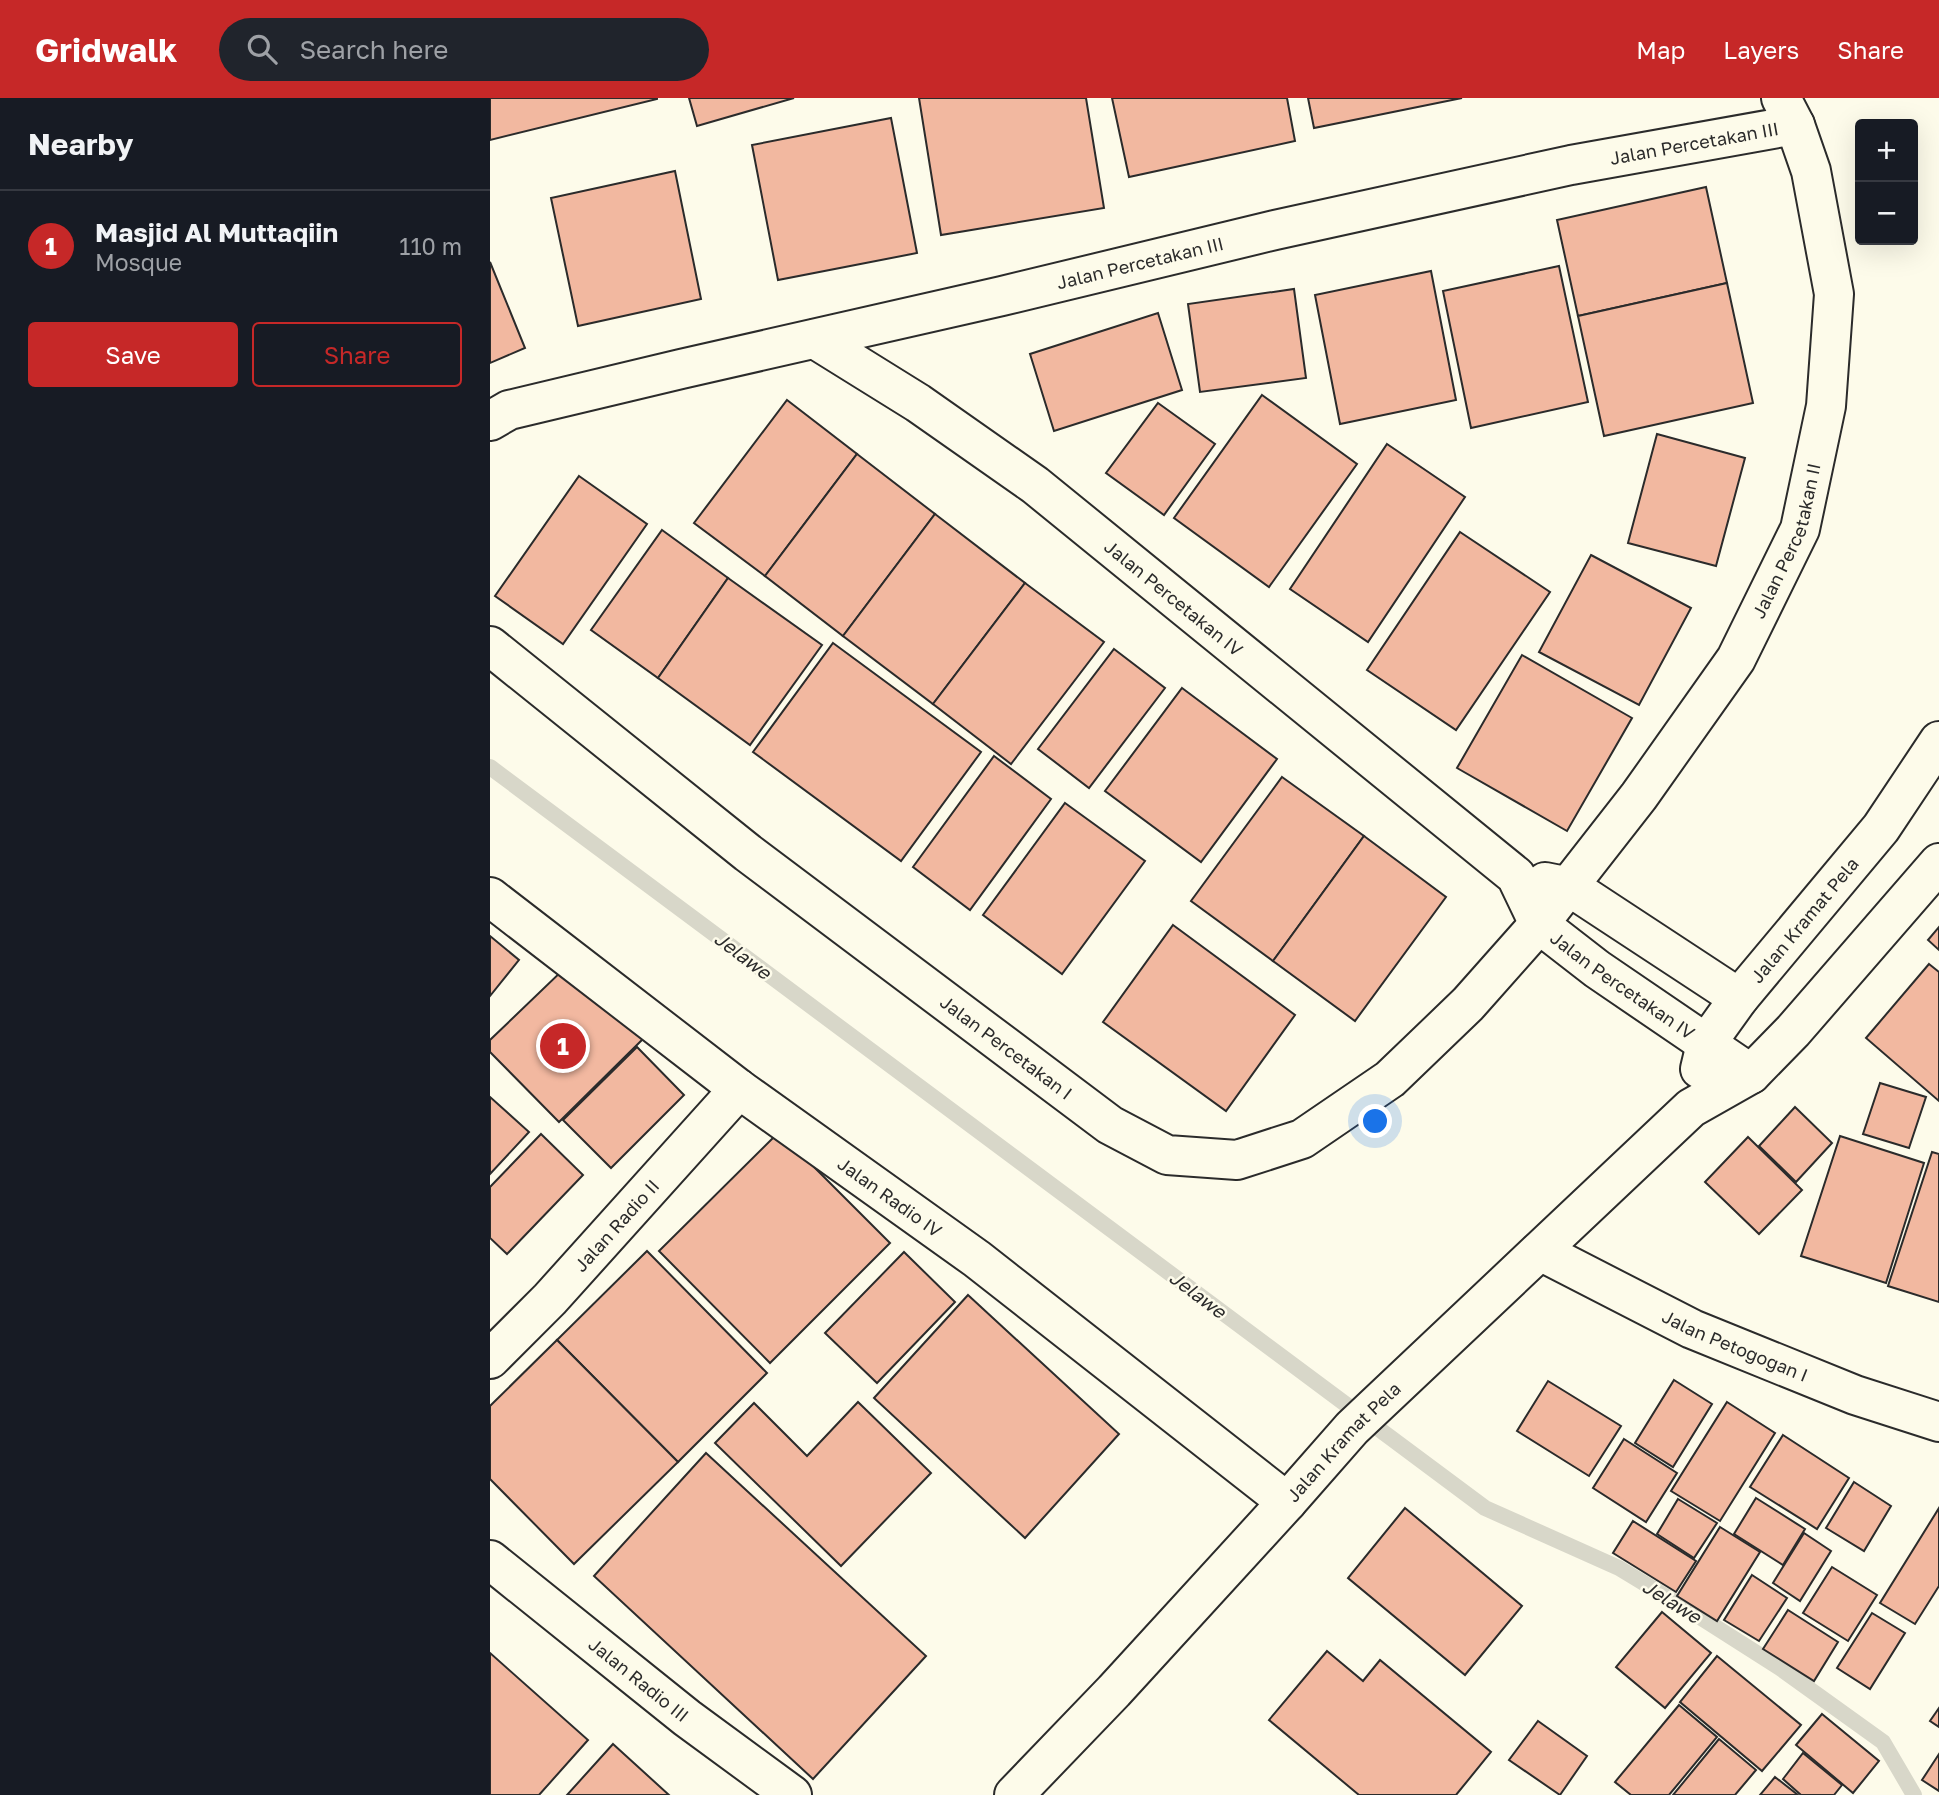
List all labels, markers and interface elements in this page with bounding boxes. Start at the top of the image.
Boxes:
search box [219,18,709,81]
text: Gridwalk [35,30,177,69]
icon: search [243,30,281,68]
text: Search here [299,34,448,65]
text: Map [1636,35,1685,64]
text: Layers [1723,35,1799,64]
text: Share [1837,35,1904,64]
street label: Jalan Percetakan III [1608,117,1780,169]
map controls [1855,119,1918,245]
button: + [1855,119,1918,182]
text: Nearby [28,126,133,162]
button: − [1855,182,1918,245]
text: Masjid Al Muttaqiin [95,217,338,248]
text: 1 [45,232,57,260]
text: 110 m [399,232,462,260]
street label: Jalan Percetakan III [1054,232,1226,293]
text: Mosque [95,248,182,276]
button: Save [28,322,238,387]
button: Share [252,322,462,387]
street label: Jalan Percetakan II [1747,461,1825,622]
street label: Jalan Percetakan IV [1100,535,1247,661]
street label: Jalan Kramat Pela [1745,853,1863,987]
water label: Jelawe [710,926,777,985]
street label: Jalan Percetakan IV [1546,926,1699,1044]
street label: Jalan Percetakan I [936,990,1077,1104]
pin: 1 [540,1020,586,1072]
your location [1358,1104,1392,1138]
street label: Jalan Radio IV [834,1152,946,1242]
street label: Jalan Radio II [569,1175,663,1276]
water label: Jelawe [1165,1265,1232,1324]
street label: Jalan Petogogan I [1659,1305,1811,1386]
street label: Jalan Kramat Pela [1281,1377,1405,1506]
water label: Jelawe [1639,1574,1707,1629]
street label: Jalan Radio III [584,1633,694,1726]

